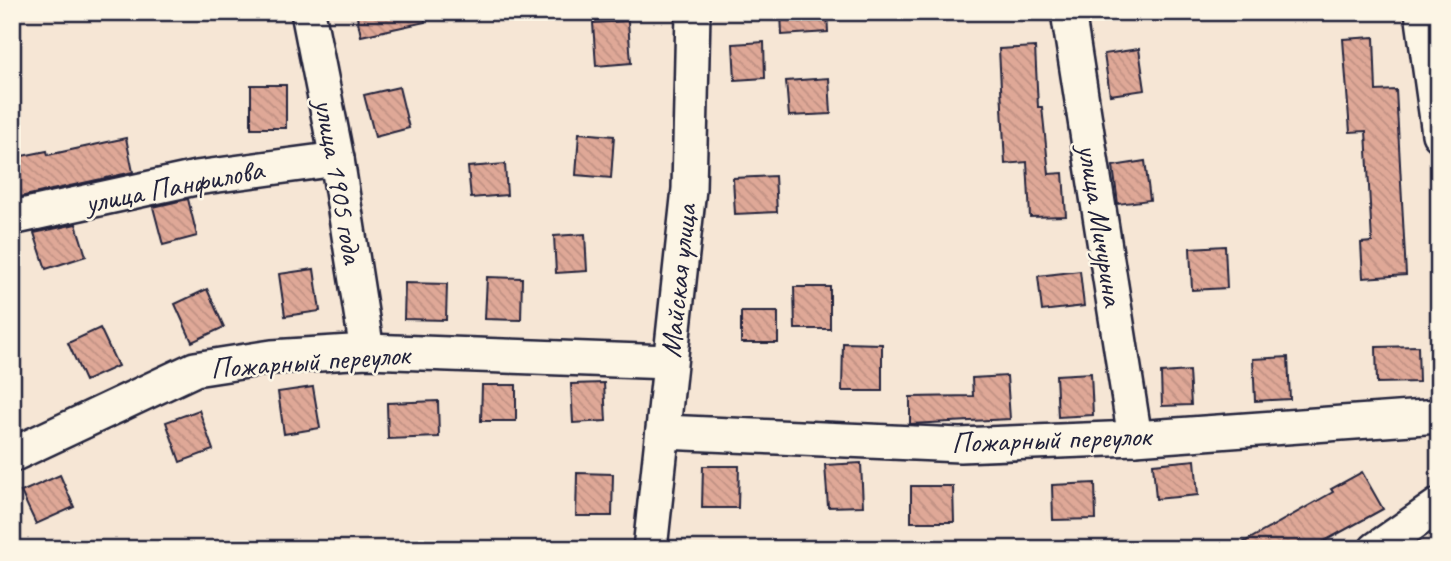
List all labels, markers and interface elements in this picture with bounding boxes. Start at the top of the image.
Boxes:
street label: улица 1905 года [306,94,372,268]
street label: улица Мичурина [1069,139,1133,310]
street label: улица Панфилова [80,150,268,222]
street label: Майская улица [651,200,705,360]
street label: Пожарный переулок [209,335,414,387]
street label: Пожарный переулок [951,416,1154,461]

